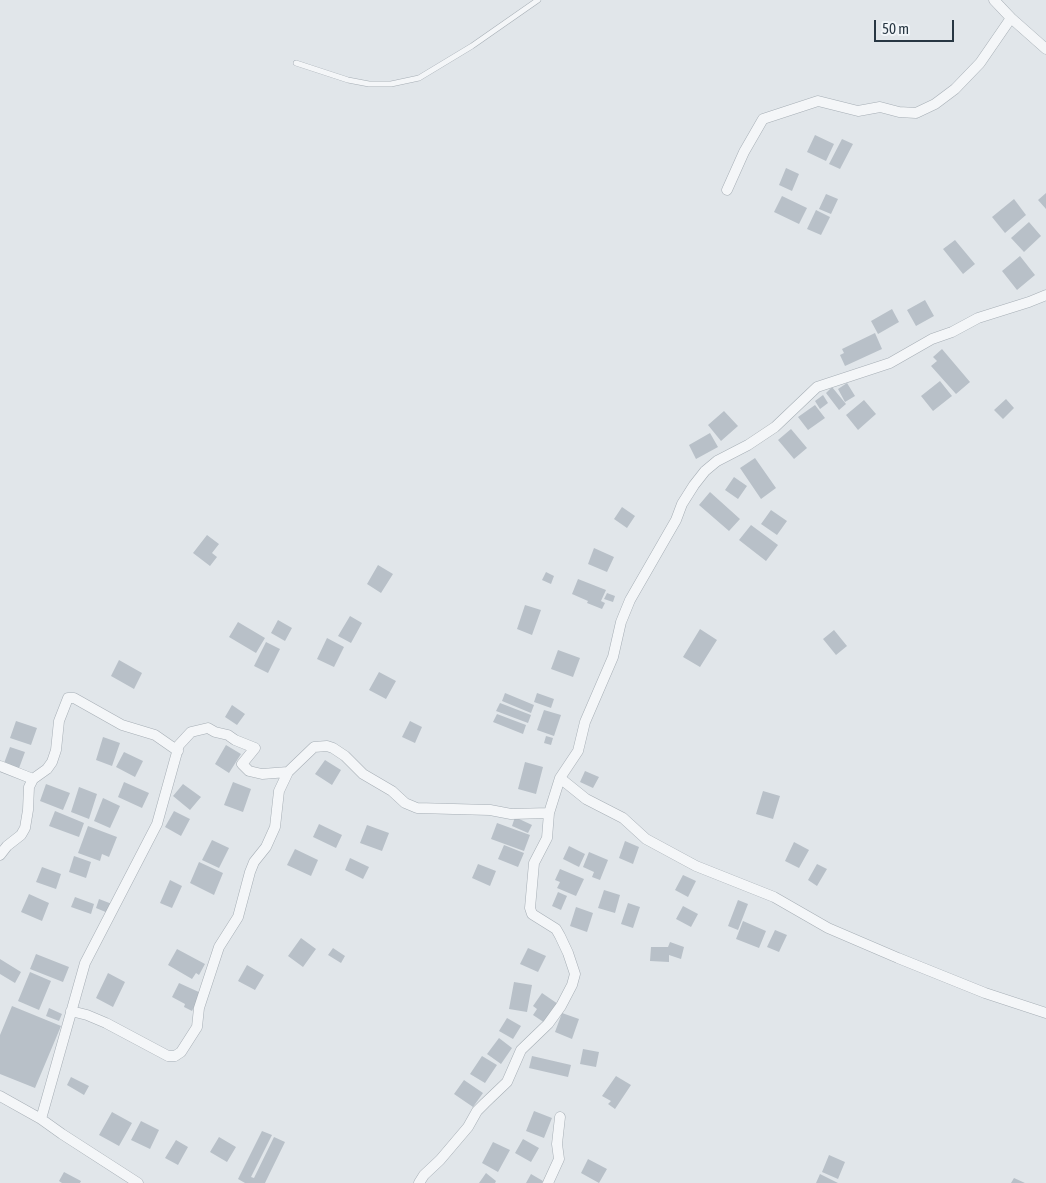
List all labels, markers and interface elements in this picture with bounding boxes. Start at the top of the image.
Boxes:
scale bar [876,10,956,42]
text: 50 m [882,20,909,37]

